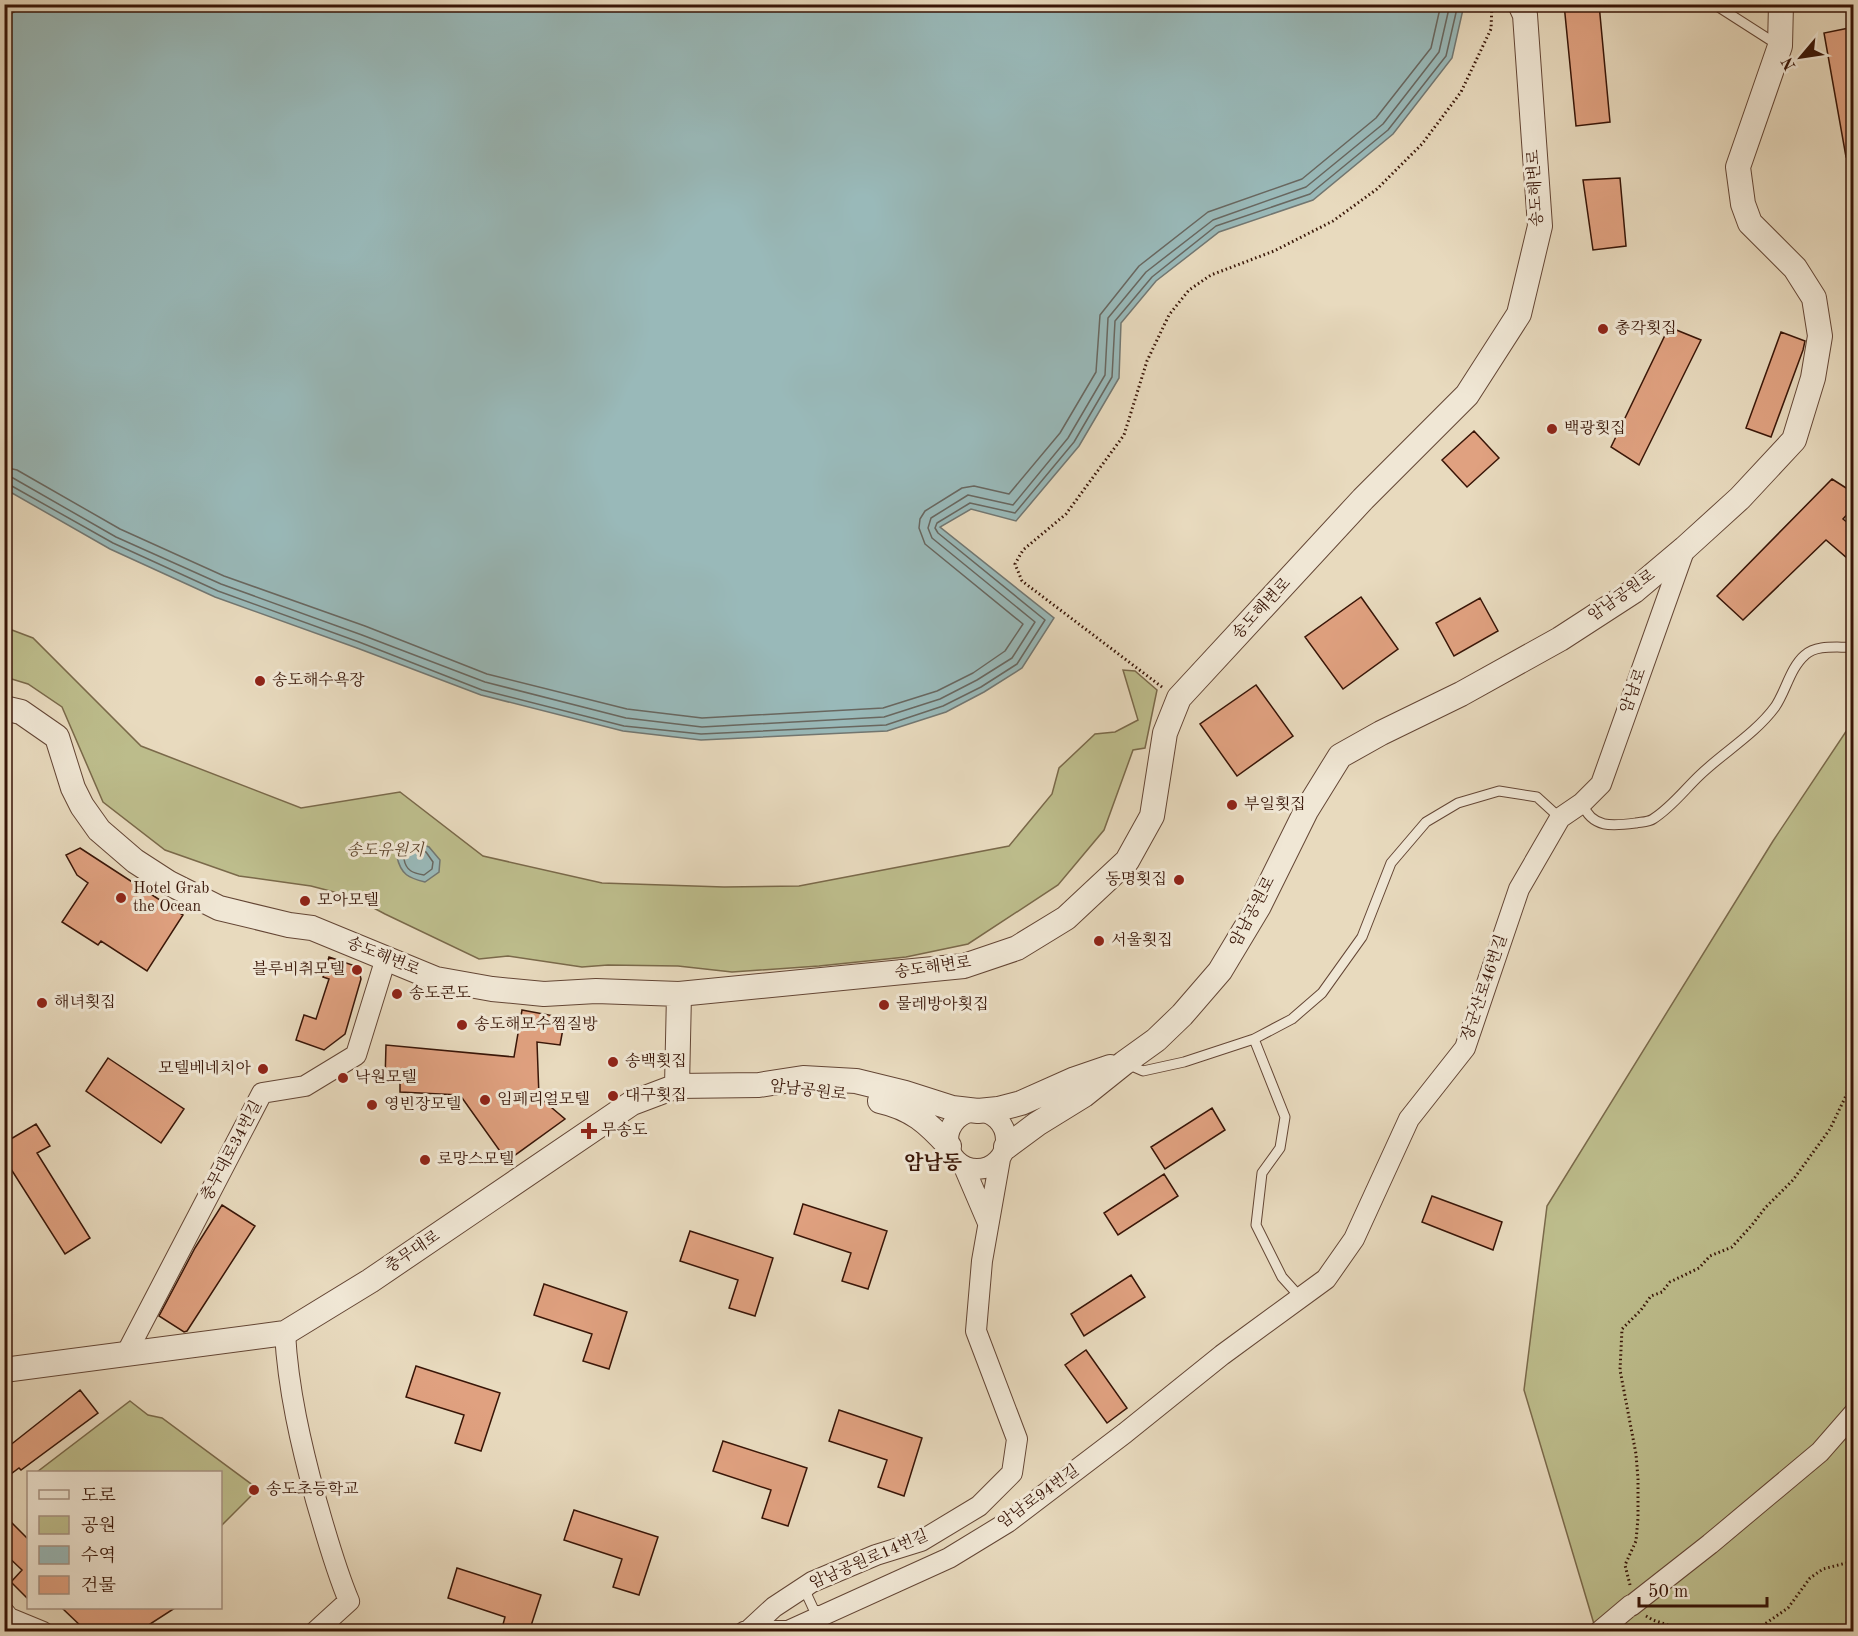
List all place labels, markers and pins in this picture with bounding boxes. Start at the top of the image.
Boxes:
place label: 총각횟집 [1615,319,1677,337]
marker: 총각횟집 [1596,322,1610,336]
place label: 백광횟집 [1564,419,1626,437]
marker: 백광횟집 [1545,422,1559,436]
place label: 송도해수욕장 [272,671,365,689]
marker: 송도해수욕장 [253,674,267,688]
place label: 부일횟집 [1244,795,1306,813]
marker: 부일횟집 [1225,798,1239,812]
place label: 동명횟집 [1105,870,1167,888]
marker: 동명횟집 [1172,873,1186,887]
place label: Hotel Grab the Ocean [133,881,209,915]
marker: Hotel Grab the Ocean [114,891,128,905]
place label: 모아모텔 [317,892,379,909]
marker: 모아모텔 [298,894,312,908]
place label: 서울횟집 [1111,931,1173,949]
marker: 서울횟집 [1092,934,1106,948]
place label: 블루비취모텔 [252,960,345,978]
marker: 블루비취모텔 [350,963,364,977]
place label: 송도콘도 [409,984,471,1002]
marker: 송도콘도 [390,987,404,1001]
place label: 해녀횟집 [54,993,116,1011]
place label: 물레방아횟집 [896,995,989,1013]
marker: 해녀횟집 [35,996,49,1010]
marker: 물레방아횟집 [877,998,891,1012]
place label: 송도해모수찜질방 [474,1015,598,1033]
marker: 송도해모수찜질방 [455,1018,469,1032]
place label: 송백횟집 [625,1052,687,1070]
marker: 송백횟집 [606,1055,620,1069]
place label: 모텔베네치아 [158,1060,252,1077]
marker: 모텔베네치아 [256,1062,270,1076]
place label: 낙원모텔 [355,1069,417,1086]
marker: 낙원모텔 [336,1071,350,1085]
place label: 대구횟집 [625,1086,687,1104]
marker: 대구횟집 [606,1089,620,1103]
place label: 임페리얼모텔 [497,1091,590,1108]
marker: 임페리얼모텔 [478,1093,492,1107]
place label: 영빈장모텔 [384,1096,461,1113]
marker: 영빈장모텔 [365,1098,379,1112]
place label: 무송도 [601,1121,648,1139]
marker: 무송도 [582,1124,596,1138]
place label: 로망스모텔 [437,1151,514,1168]
marker: 로망스모텔 [418,1153,432,1167]
place label: 송도초등학교 [266,1480,359,1498]
marker: 송도초등학교 [247,1483,261,1497]

